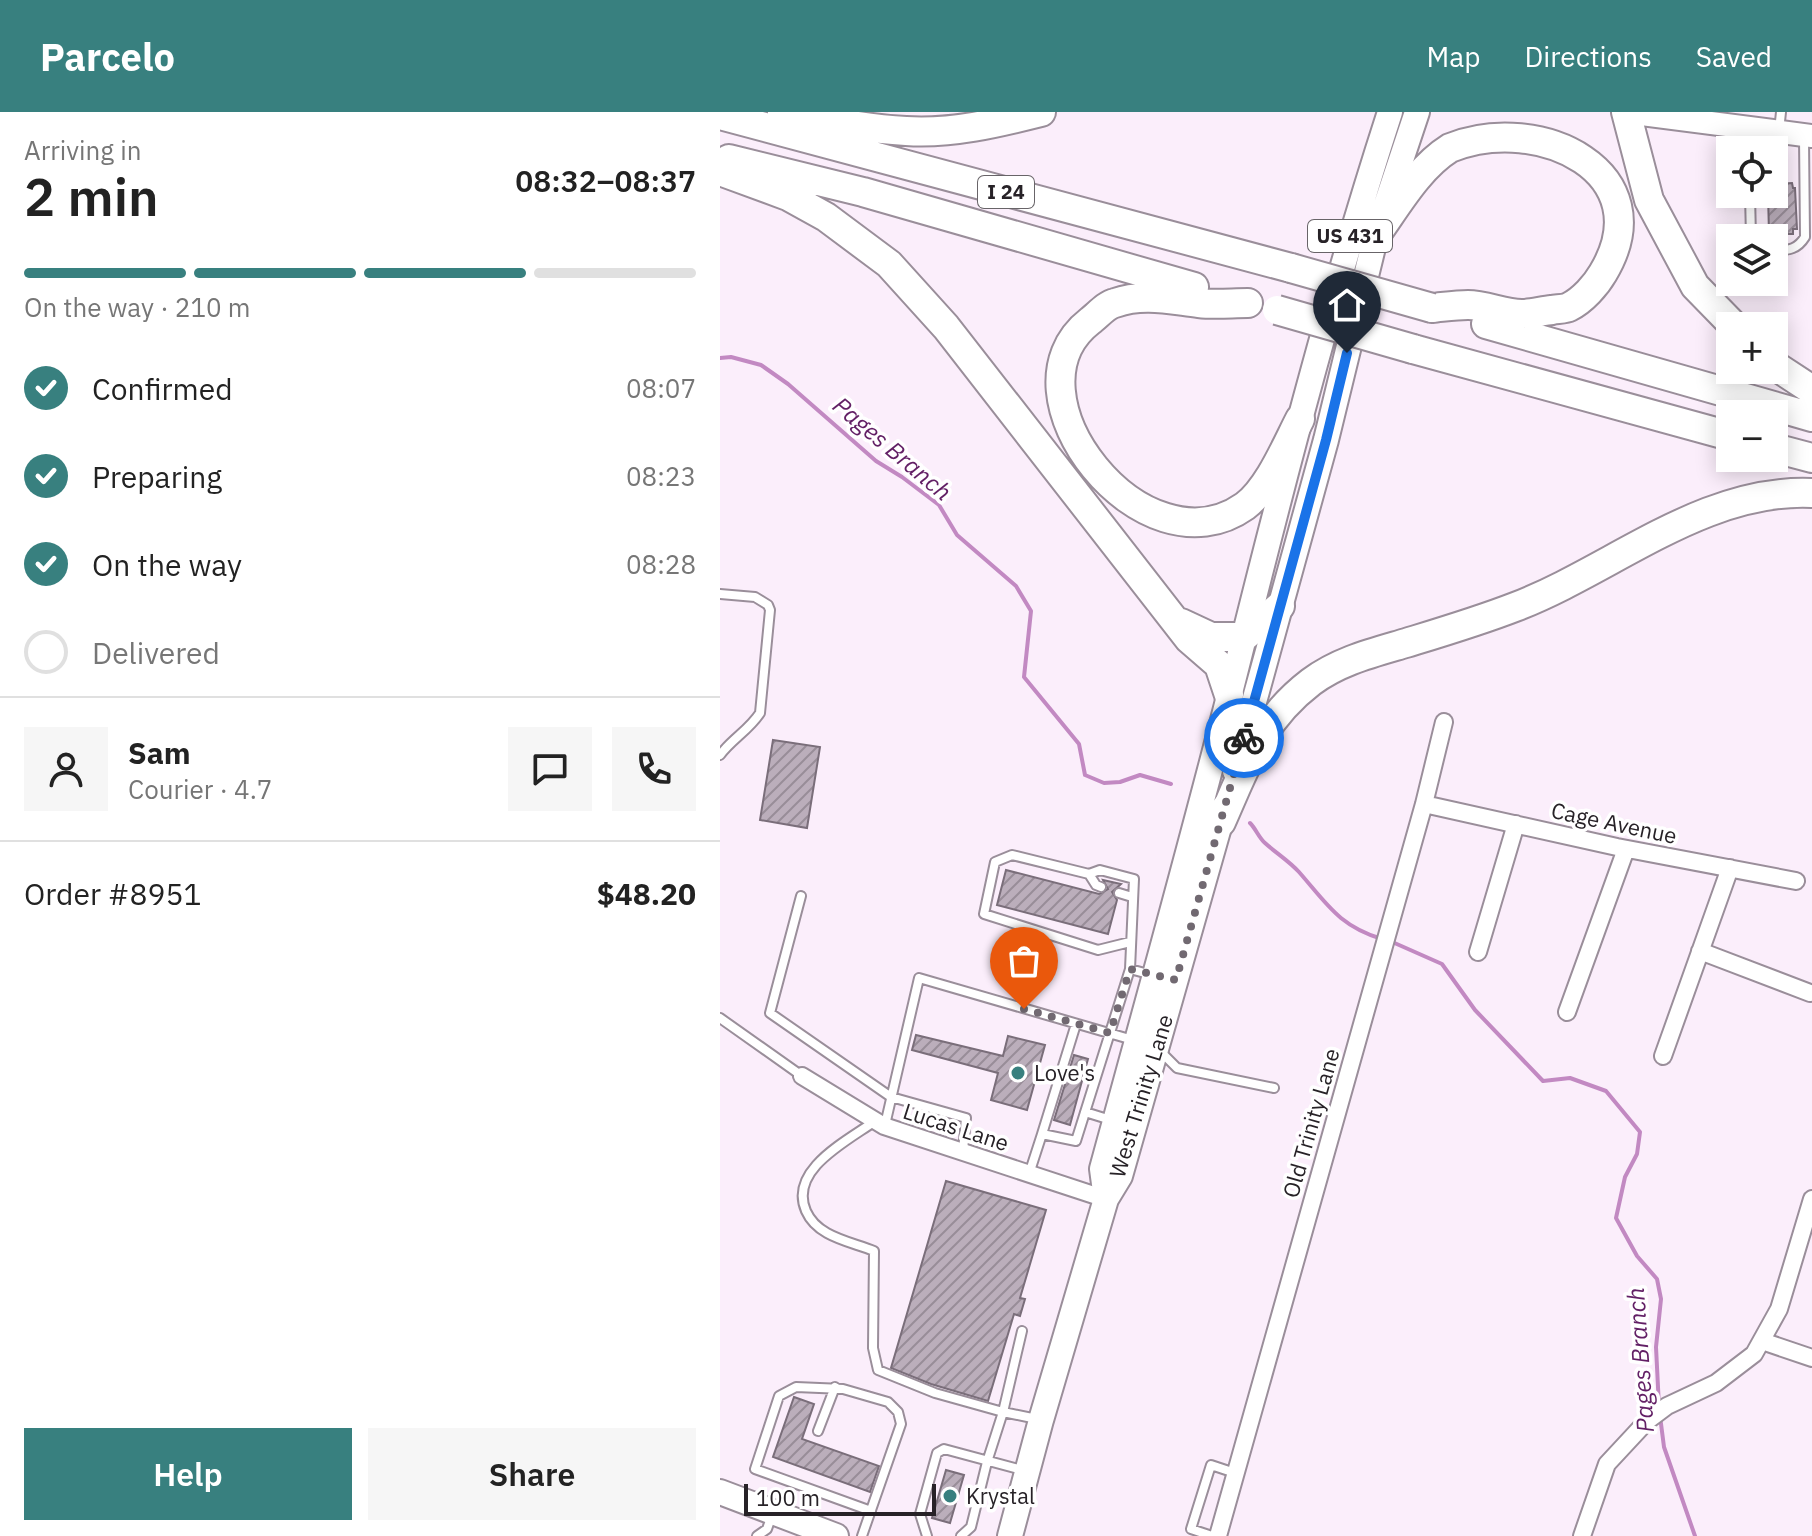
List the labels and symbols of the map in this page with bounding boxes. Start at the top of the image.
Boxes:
road number: I 24 [978,176,1034,208]
road number: US 431 [1308,220,1392,252]
pin [1313,271,1381,353]
water label: Pages Branch [827,389,959,507]
courier [1204,698,1284,778]
street label: Cage Avenue [1549,795,1680,850]
pin [990,927,1058,1009]
street label: West Trinity Lane [1102,1011,1179,1181]
street label: Old Trinity Lane [1275,1045,1346,1201]
place label: Love's [1034,1058,1095,1087]
marker: Love's [1009,1064,1027,1082]
street label: Lucas Lane [900,1096,1013,1157]
water label: Pages Branch [1619,1286,1661,1434]
scale bar [744,1480,936,1516]
place label: Krystal [966,1481,1035,1510]
marker: Krystal [941,1487,959,1505]

